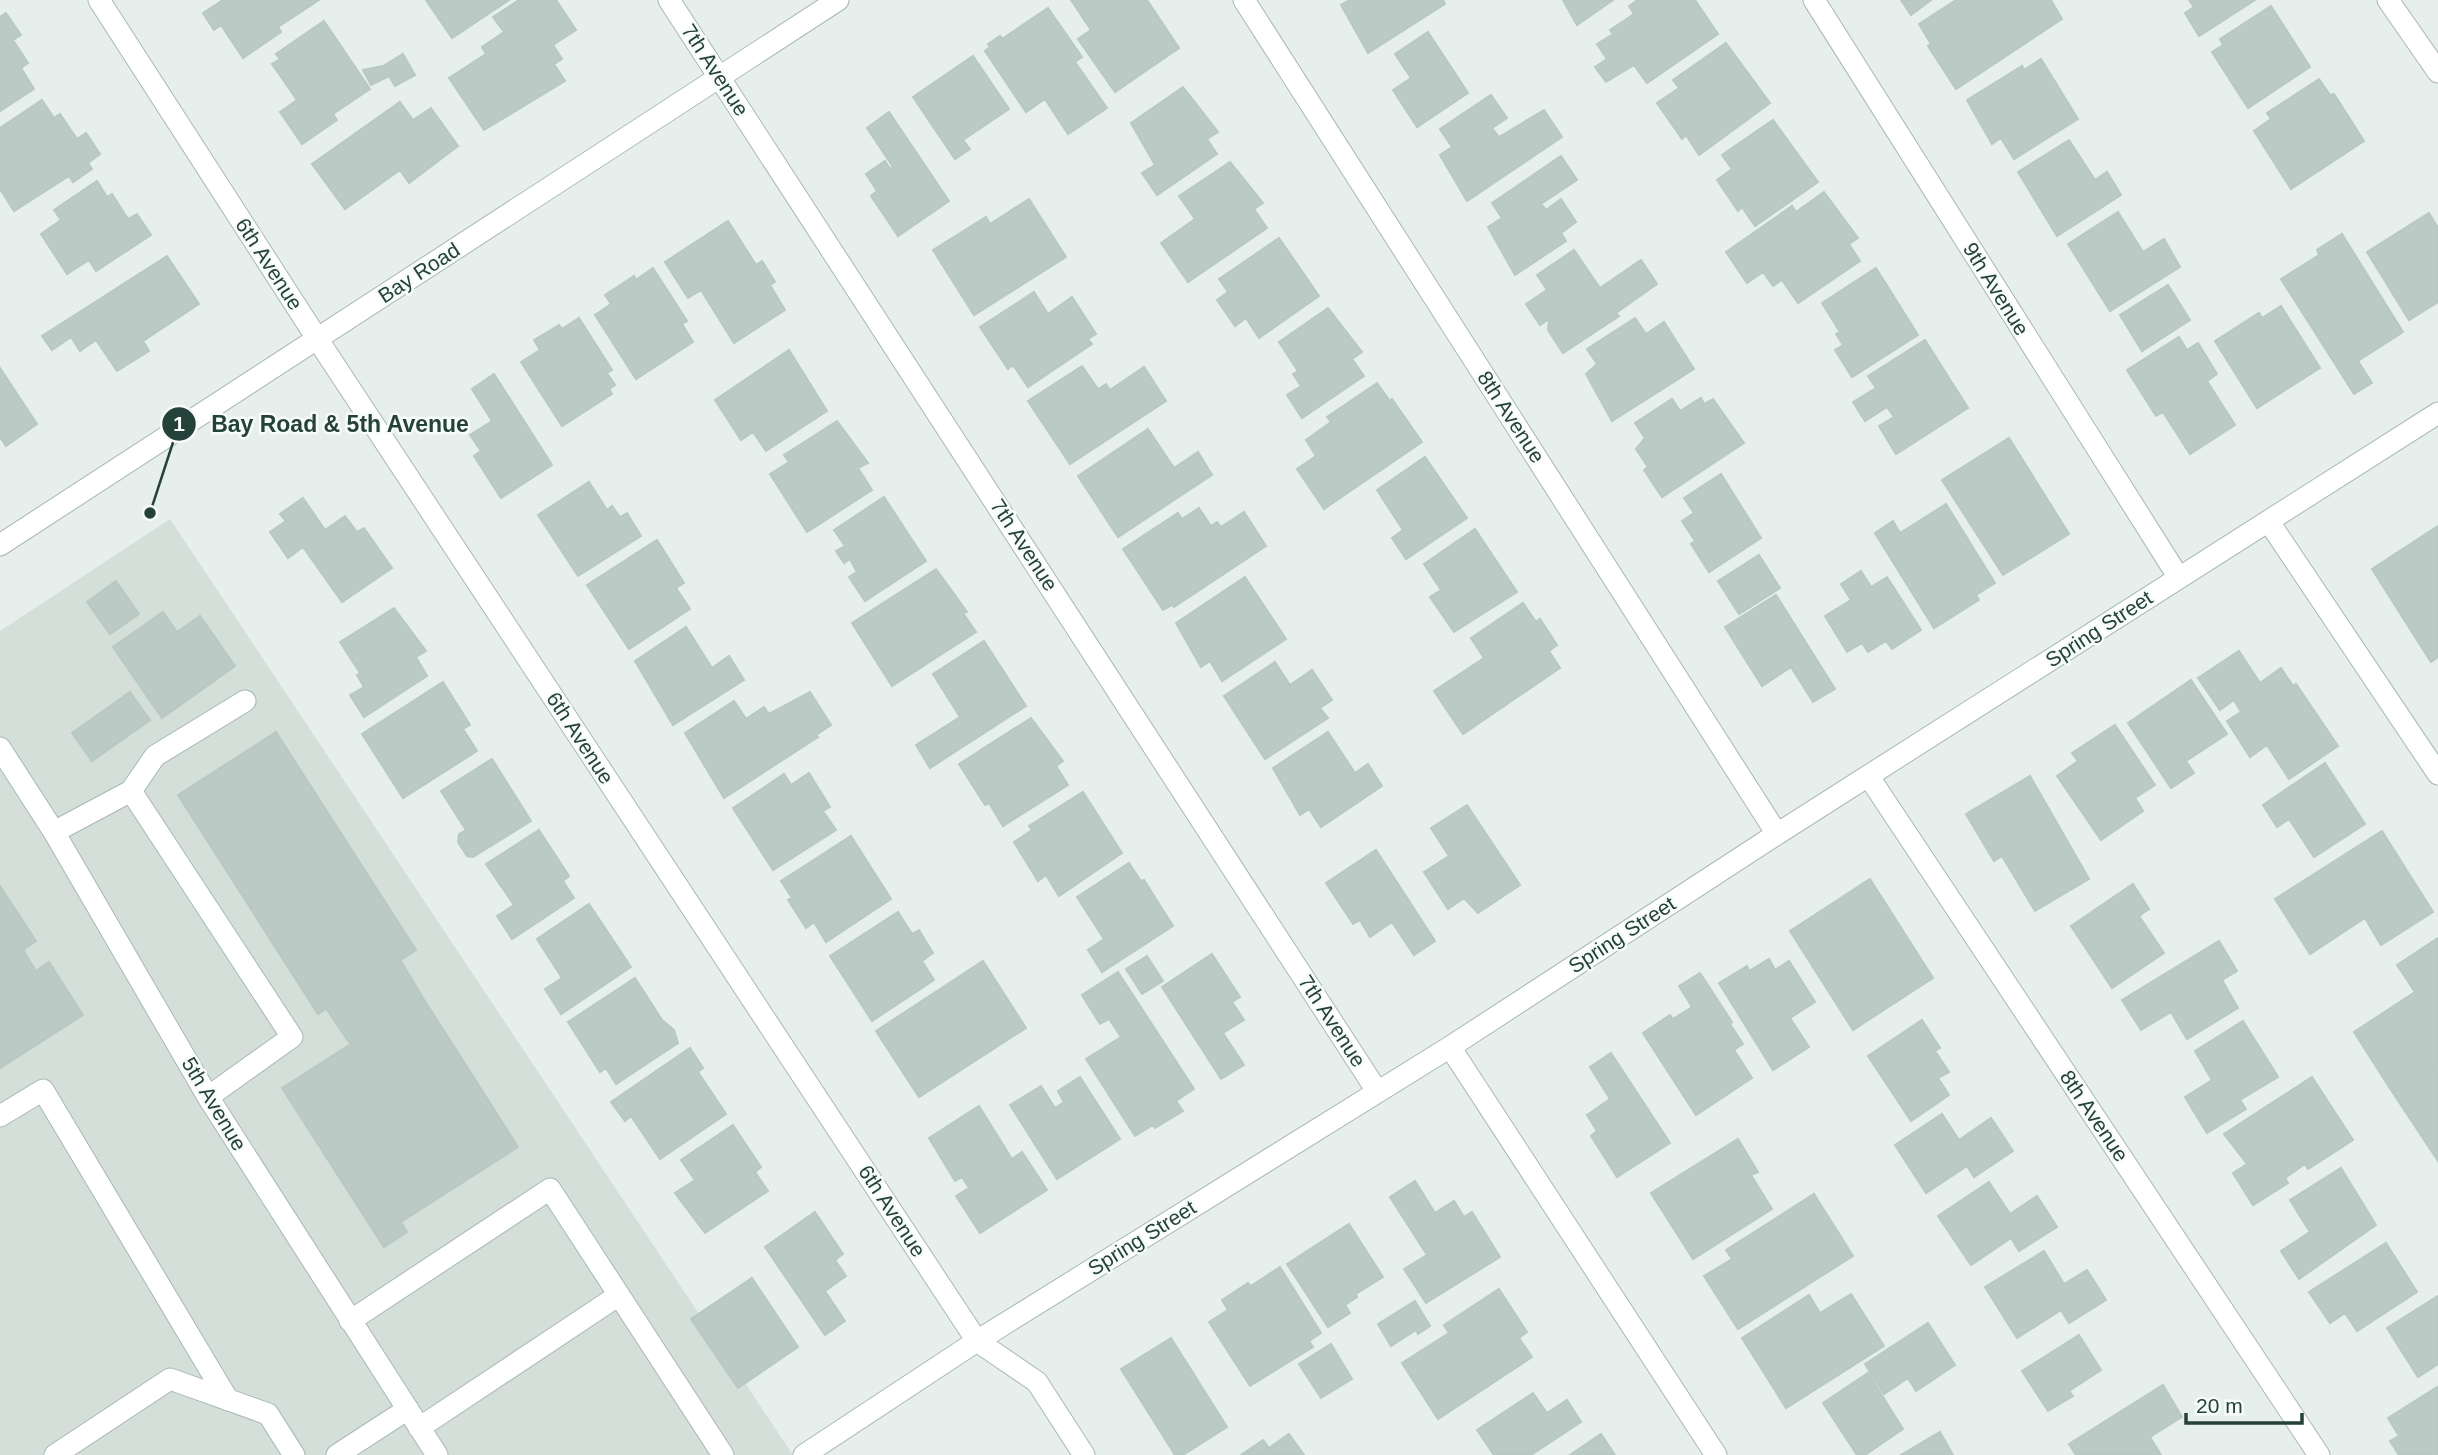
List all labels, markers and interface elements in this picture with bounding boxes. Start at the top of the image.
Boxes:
street label: 7th Avenue [677,20,754,120]
street label: 6th Avenue [231,214,308,314]
street label: Bay Road [374,238,464,307]
street label: 9th Avenue [1959,238,2034,339]
street label: 8th Avenue [1473,367,1550,467]
callout: Bay Road & 5th Avenue [161,402,483,446]
text: Bay Road & 5th Avenue [211,411,469,437]
text: 1 [173,412,185,435]
street label: 7th Avenue [986,495,1063,595]
street label: Spring Street [2041,585,2157,672]
street label: 6th Avenue [542,688,619,788]
street label: Spring Street [1564,891,1680,978]
street label: 7th Avenue [1294,971,1371,1071]
street label: 5th Avenue [178,1053,251,1155]
street label: 8th Avenue [2056,1066,2133,1166]
street label: 6th Avenue [854,1161,931,1261]
street label: Spring Street [1084,1195,1200,1280]
scale bar [2186,1382,2302,1426]
text: 20 m [2196,1394,2243,1417]

